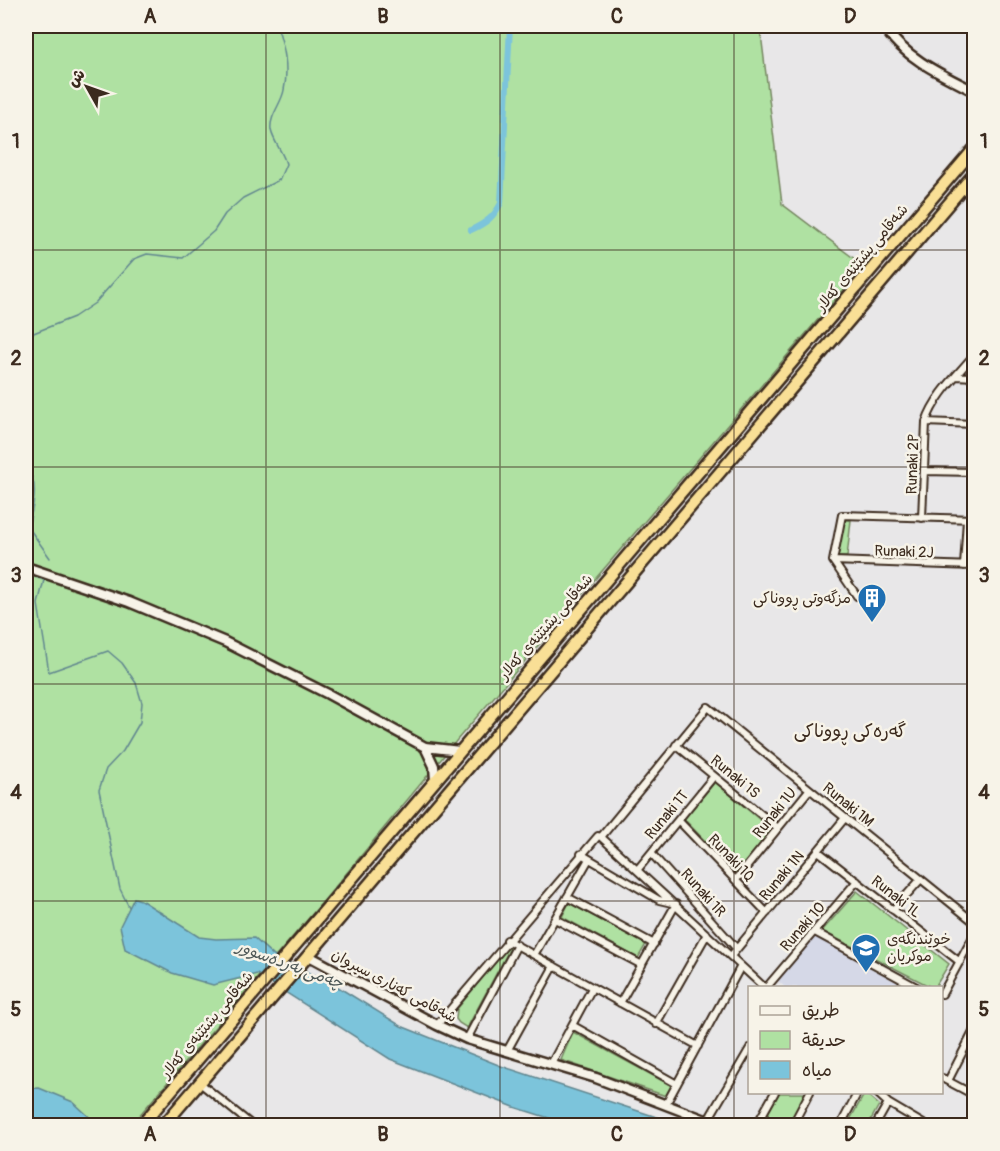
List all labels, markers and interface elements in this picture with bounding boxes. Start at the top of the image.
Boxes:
text: A [144,4,157,29]
text: B [377,4,389,29]
text: C [611,4,623,29]
text: D [844,4,857,29]
north arrow [57,57,117,117]
text: ش [63,65,90,91]
text: 1 [12,129,20,154]
text: 1 [980,129,988,154]
street label: شەقامی پشتێنەی کەلار [811,200,912,316]
text: 2 [10,346,22,371]
text: 2 [978,346,990,371]
street label: Runaki 2P [902,433,924,495]
street label: Runaki 2J [874,541,934,563]
text: 3 [10,563,22,588]
text: 3 [978,563,990,588]
street label: شەقامی پشتێنەی کەلار [494,570,597,685]
building icon: مزگەوتی ڕووناکی [856,582,888,624]
place label: مزگەوتی ڕووناکی [753,589,851,611]
district label: گەرەکی ڕووناکی [794,720,907,746]
street label: Runaki 1S [706,751,764,803]
street label: Runaki 1M [818,779,878,832]
text: 4 [10,780,22,805]
text: 4 [978,780,990,805]
street label: Runaki 1U [749,784,801,842]
street label: Runaki 1T [641,787,693,843]
street label: Runaki 1Q [704,830,758,886]
street label: Runaki 1N [755,847,809,905]
street label: Runaki 1R [676,865,730,921]
street label: Runaki 1L [867,872,925,922]
street label: Runaki 1O [776,898,830,956]
place label: خوێندنگەی موکریان [887,930,951,966]
school or university icon: خوێندنگەی موکریان [850,932,882,974]
water label: چەمی بەردەسوور [232,936,347,994]
street label: شەقامی کەناری سیروان [328,945,460,1027]
street label: شەقامی پشتێنەی کەلار [156,967,257,1083]
legend [748,986,943,1094]
text: 5 [11,997,22,1022]
text: 5 [979,997,990,1022]
text: طريق [802,999,840,1022]
text: حديقة [802,1029,846,1052]
text: مياه [802,1059,832,1082]
text: A [144,1122,157,1147]
text: B [377,1122,389,1147]
text: C [611,1122,623,1147]
text: D [844,1122,857,1147]

